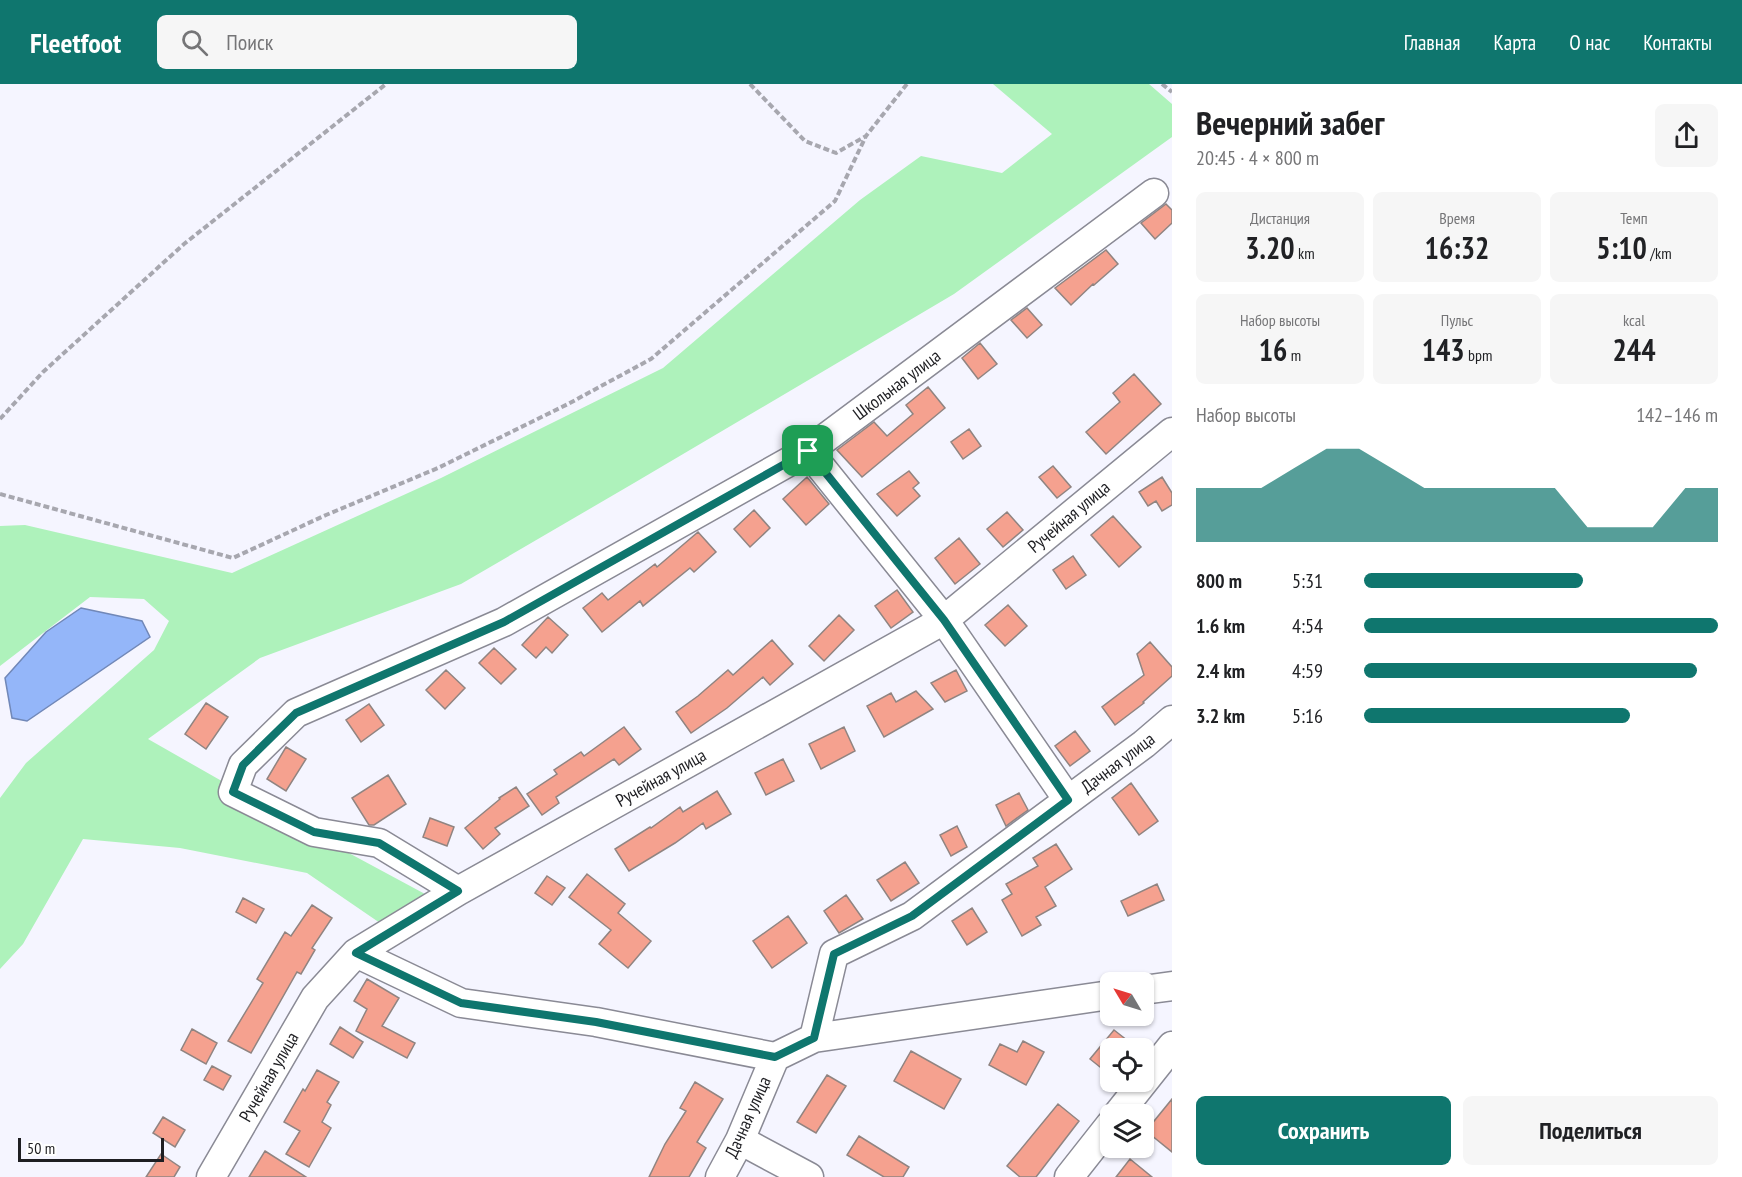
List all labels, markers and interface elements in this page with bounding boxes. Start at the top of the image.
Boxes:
search box [157,15,577,69]
text: Fleetfoot [30,24,121,61]
icon: search [178,26,211,59]
text: Поиск [226,28,273,56]
text: Главная [1404,29,1460,56]
text: Карта [1493,29,1536,56]
text: О нас [1569,29,1610,56]
text: Контакты [1643,29,1712,56]
text: Вечерний забег [1196,101,1384,144]
button: share [1655,104,1718,167]
text: 20:45 · 4 × 800 m [1196,145,1319,171]
text: Дистанция [1250,208,1310,228]
text: Время [1439,208,1475,228]
text: Темп [1620,208,1648,228]
text: 3.20 [1245,228,1295,267]
text: 16:32 [1425,228,1489,267]
text: 5:10 [1596,228,1647,267]
text: km [1295,243,1315,263]
text: /km [1647,243,1672,263]
text: Набор высоты [1240,310,1320,330]
text: Пульс [1441,310,1473,330]
text: kcal [1623,310,1645,330]
text: 16 [1259,330,1287,369]
text: 143 [1422,330,1465,369]
text: 244 [1612,330,1656,369]
street label: Школьная улица [848,344,945,425]
text: m [1287,345,1301,365]
text: bpm [1465,345,1492,365]
text: Набор высоты [1196,402,1296,428]
text: 142–146 m [1636,402,1718,428]
pin [782,425,833,476]
icon: arrive [791,434,824,467]
street label: Ручейная улица [1023,476,1114,558]
text: 800 m [1196,568,1242,594]
text: 5:31 [1292,568,1323,594]
text: 1.6 km [1196,613,1245,639]
text: 4:54 [1292,613,1323,639]
text: 2.4 km [1196,658,1245,684]
text: 4:59 [1292,658,1323,684]
text: 3.2 km [1196,703,1245,729]
text: 5:16 [1292,703,1323,729]
street label: Дачная улица [1076,727,1159,798]
street label: Ручейная улица [611,743,710,812]
north arrow [1100,972,1154,1026]
map controls [1100,972,1154,1158]
street label: Ручейная улица [234,1028,304,1126]
button: locate [1100,1038,1154,1092]
street label: Дачная улица [719,1073,776,1161]
button: Сохранить [1196,1096,1451,1165]
button: Поделиться [1463,1096,1718,1165]
button: layers [1100,1104,1154,1158]
scale bar [18,1135,164,1162]
text: 50 m [27,1138,55,1158]

